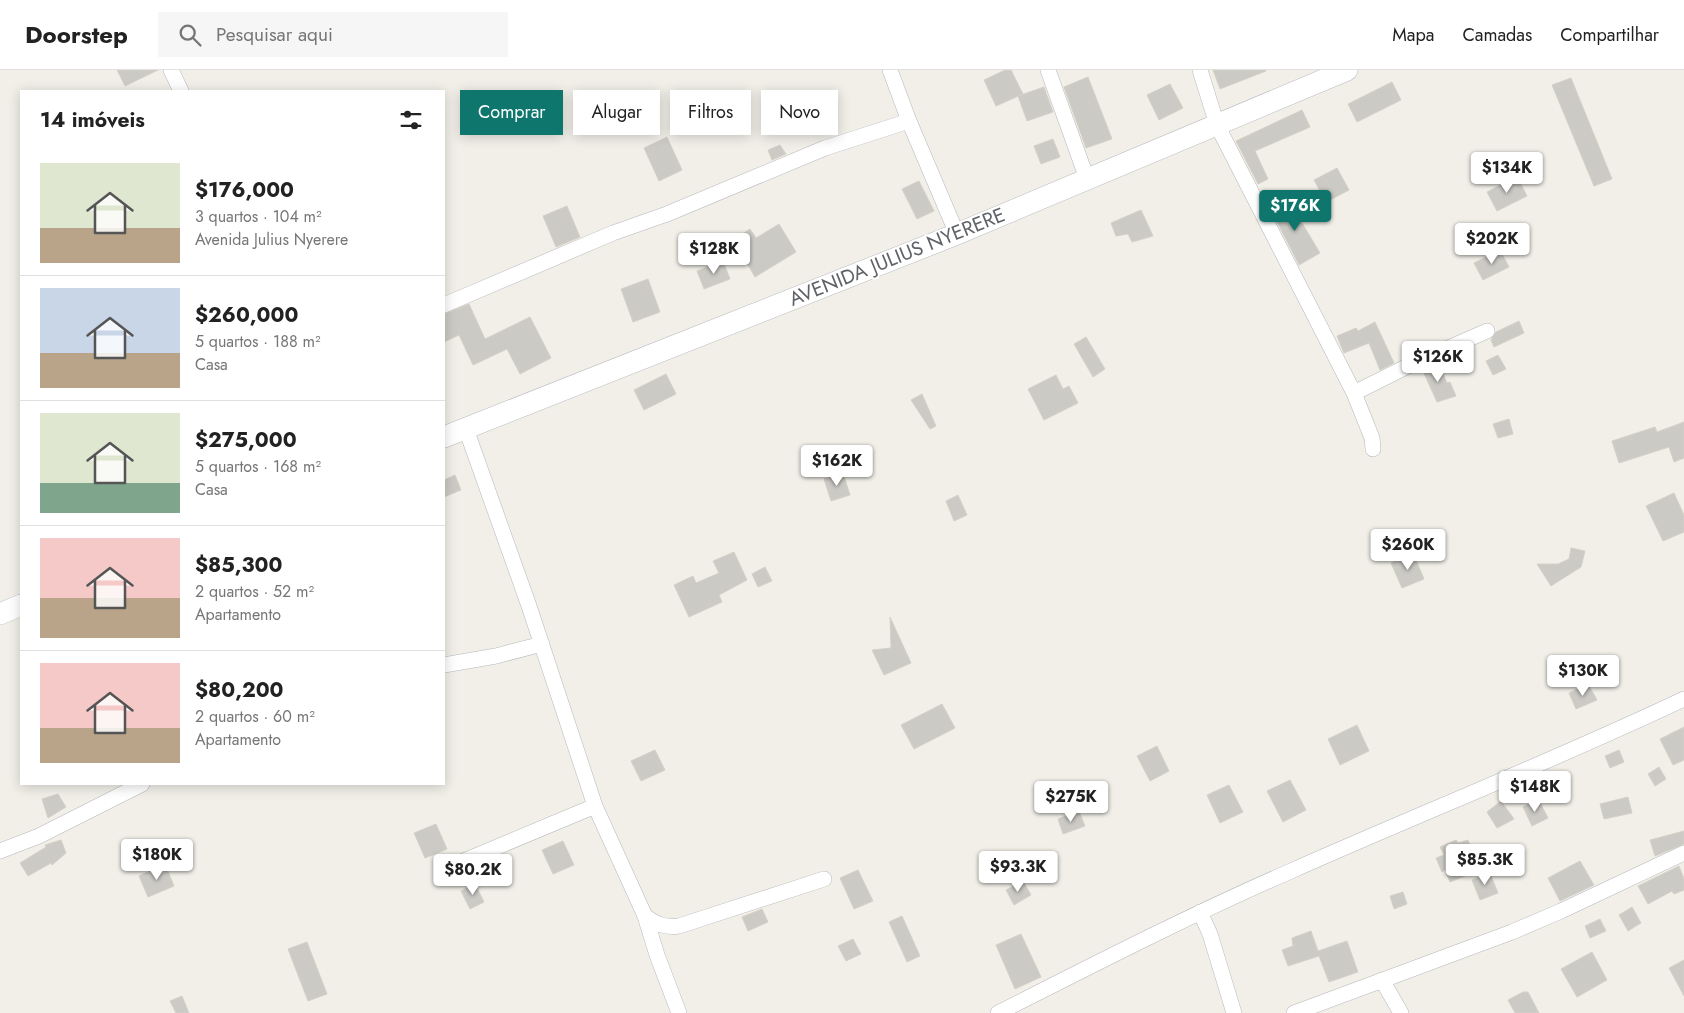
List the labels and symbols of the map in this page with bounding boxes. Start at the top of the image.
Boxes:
pin: $134K [1472,152,1542,194]
pin: $176K [1260,190,1330,232]
street label: AVENIDA JULIUS NYERERE [785,200,1009,314]
pin: $202K [1457,222,1527,265]
pin: $128K [679,232,749,275]
pin: $126K [1403,340,1473,383]
pin: $162K [802,444,872,487]
pin: $260K [1373,528,1443,571]
pin: $130K [1548,654,1618,697]
pin: $148K [1500,770,1570,813]
pin: $275K [1036,780,1106,823]
pin: $180K [122,838,192,881]
pin: $85.3K [1444,844,1526,886]
pin: $93.3K [977,850,1059,893]
pin: $80.2K [432,854,514,896]

